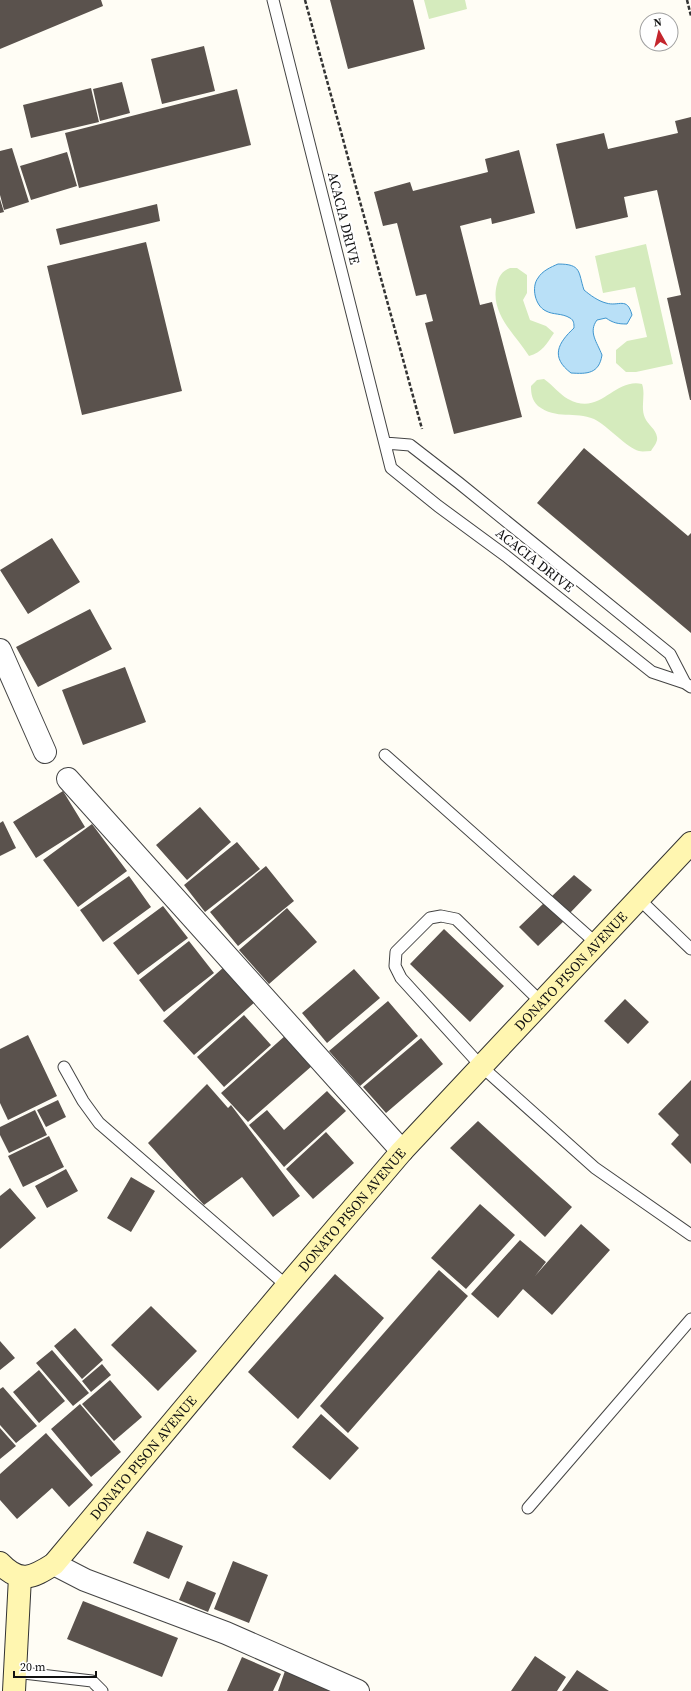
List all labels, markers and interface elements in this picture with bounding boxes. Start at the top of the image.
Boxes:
north arrow [639,12,679,52]
text: N [653,15,663,31]
street label: ACACIA DRIVE [323,170,365,266]
street label: ACACIA DRIVE [492,523,578,597]
street label: DONATO PISON AVENUE [510,907,632,1035]
street label: DONATO PISON AVENUE [293,1144,410,1276]
street label: DONATO PISON AVENUE [85,1391,201,1524]
scale bar [14,1653,96,1679]
text: 20 m [20,1659,46,1675]

